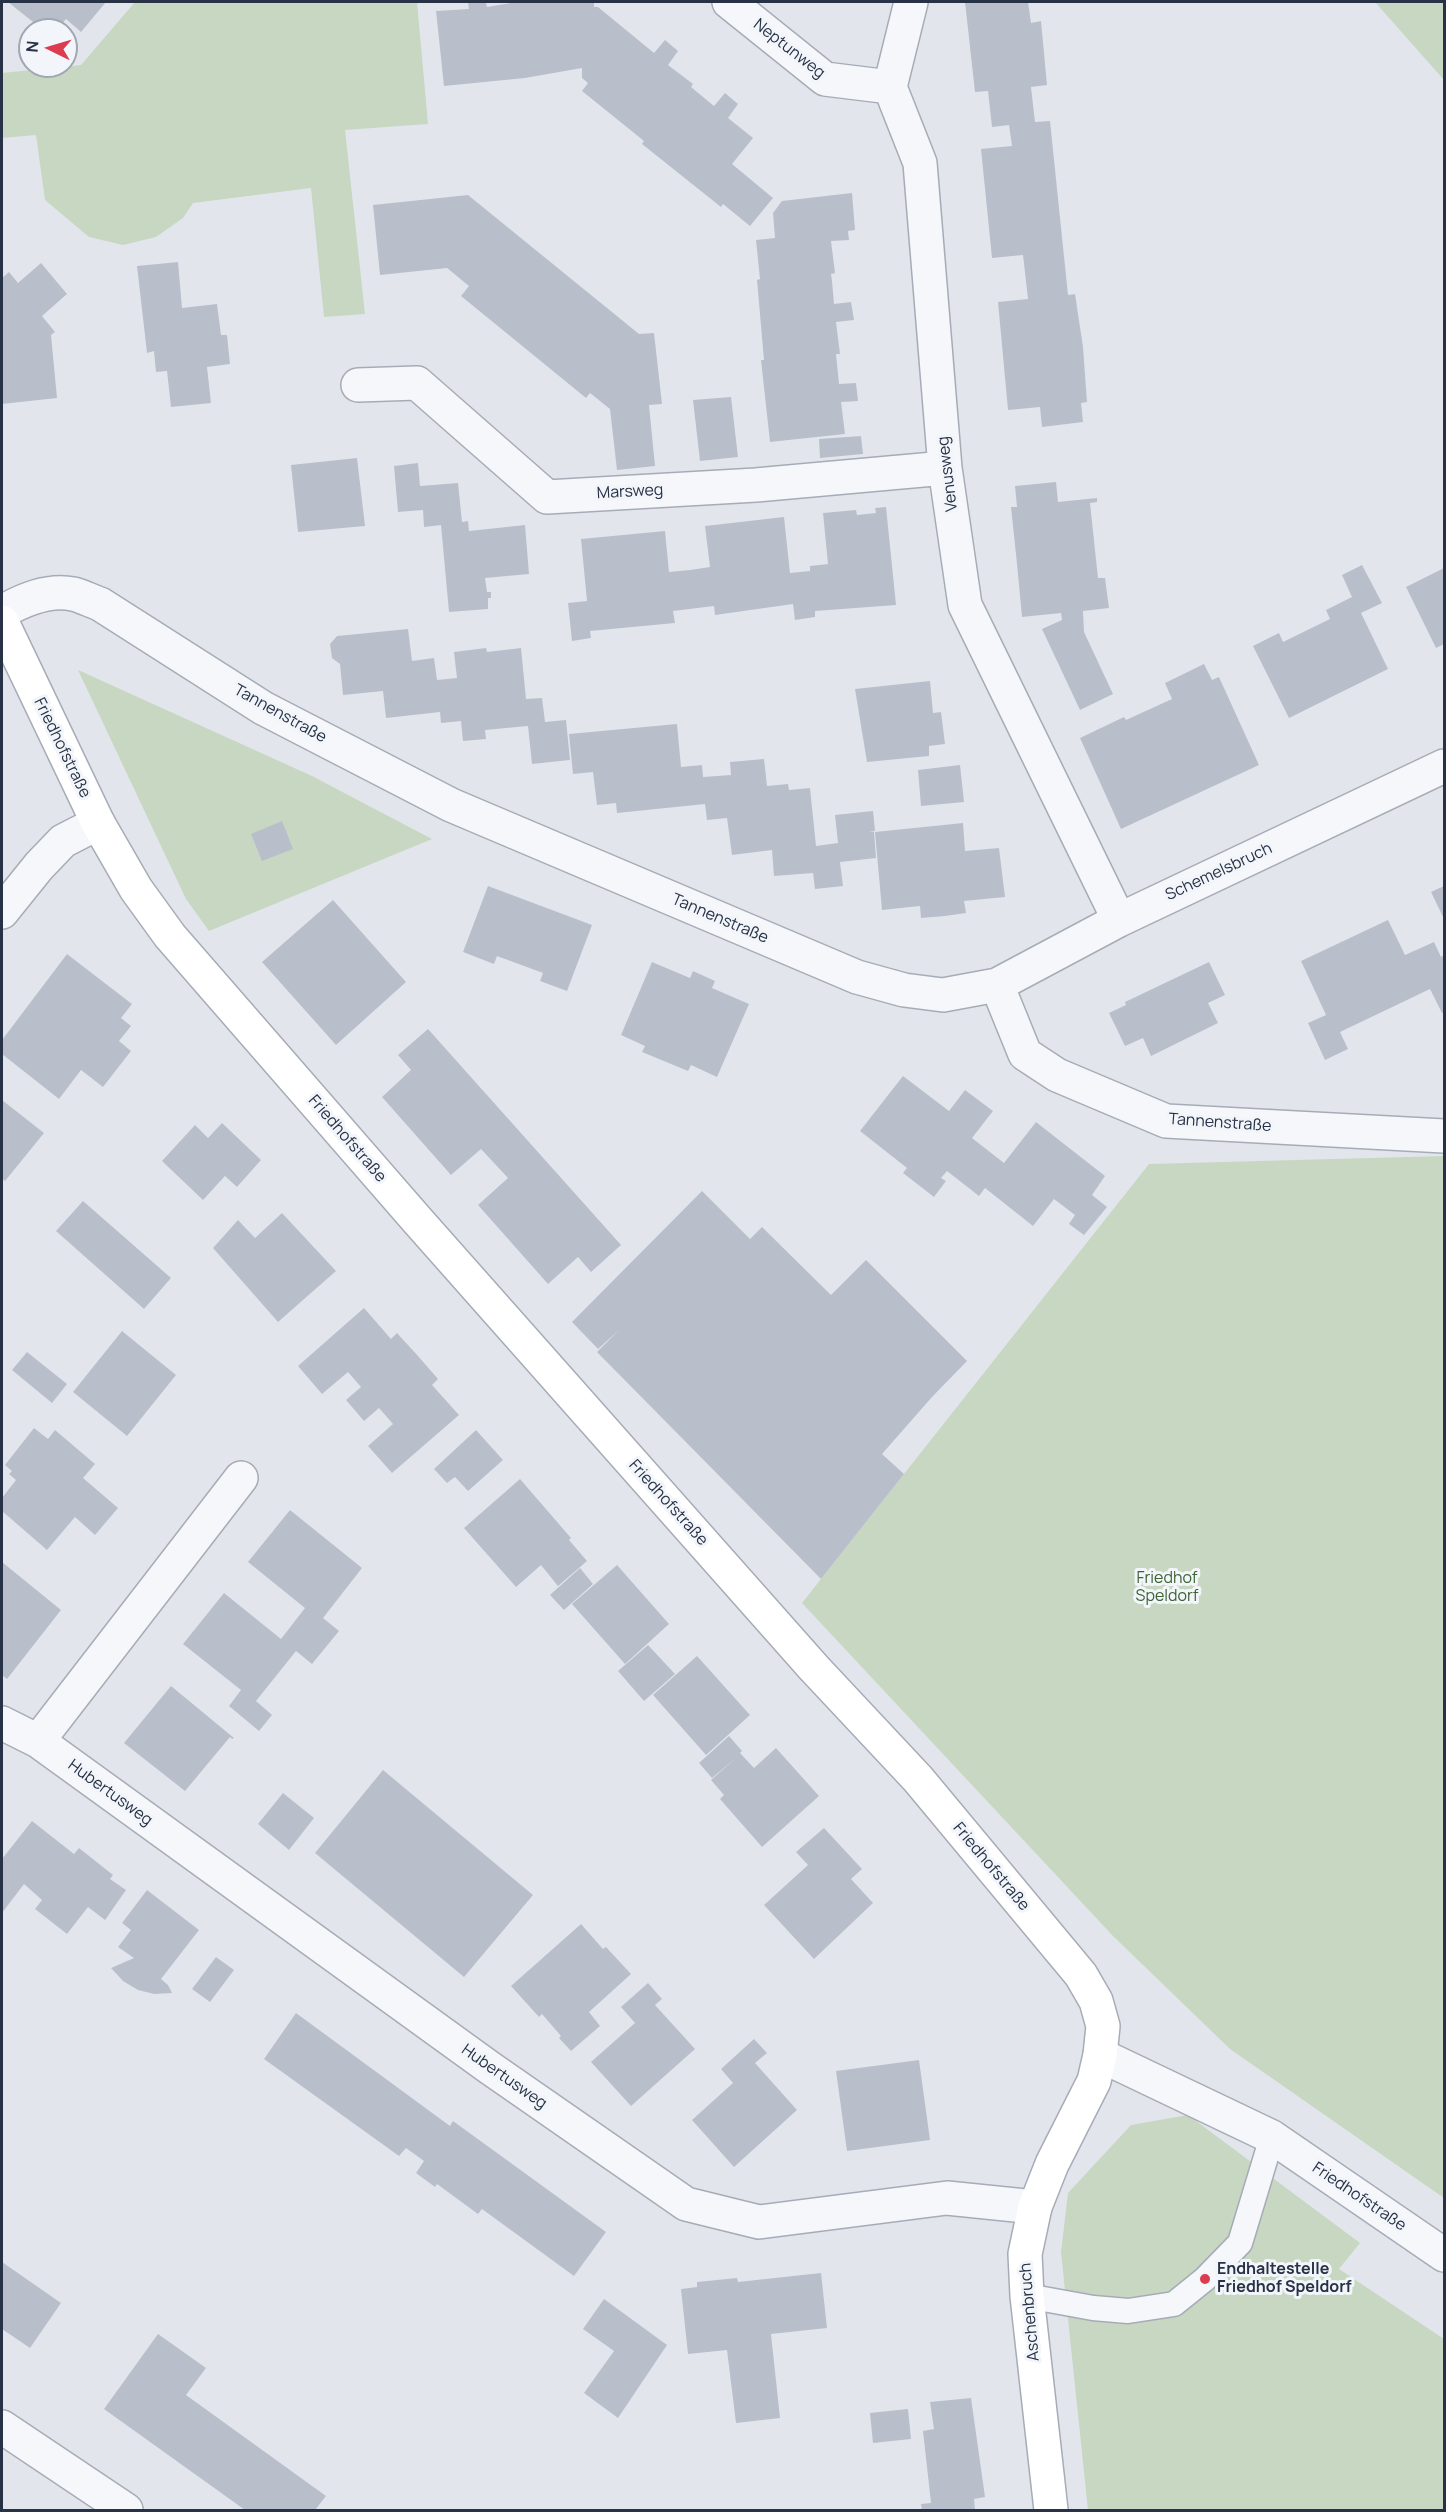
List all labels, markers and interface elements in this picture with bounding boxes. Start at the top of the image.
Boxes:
street label: Neptunweg [749,15,829,83]
north arrow [18,18,78,78]
text: N [21,40,44,53]
street label: Venusweg [934,435,962,513]
street label: Marsweg [596,481,664,503]
street label: Tannenstraße [230,681,330,747]
street label: Friedhofstraße [29,695,95,801]
street label: Schemelsbruch [1163,839,1275,905]
street label: Tannenstraße [669,890,771,948]
street label: Friedhofstraße [304,1092,390,1186]
street label: Tannenstraße [1168,1110,1272,1136]
street label: Friedhofstraße [624,1456,712,1550]
park label: Friedhof Speldorf [1136,1569,1198,1607]
street label: Hubertusweg [64,1756,156,1830]
street label: Friedhofstraße [949,1819,1033,1915]
street label: Hubertusweg [458,2041,550,2113]
street label: Friedhofstraße [1308,2159,1410,2235]
place label: Endhaltestelle Friedhof Speldorf [1217,2260,1352,2298]
street label: Aschenbruch [1016,2262,1044,2362]
marker: Endhaltestelle Friedhof Speldorf [1198,2272,1212,2286]

